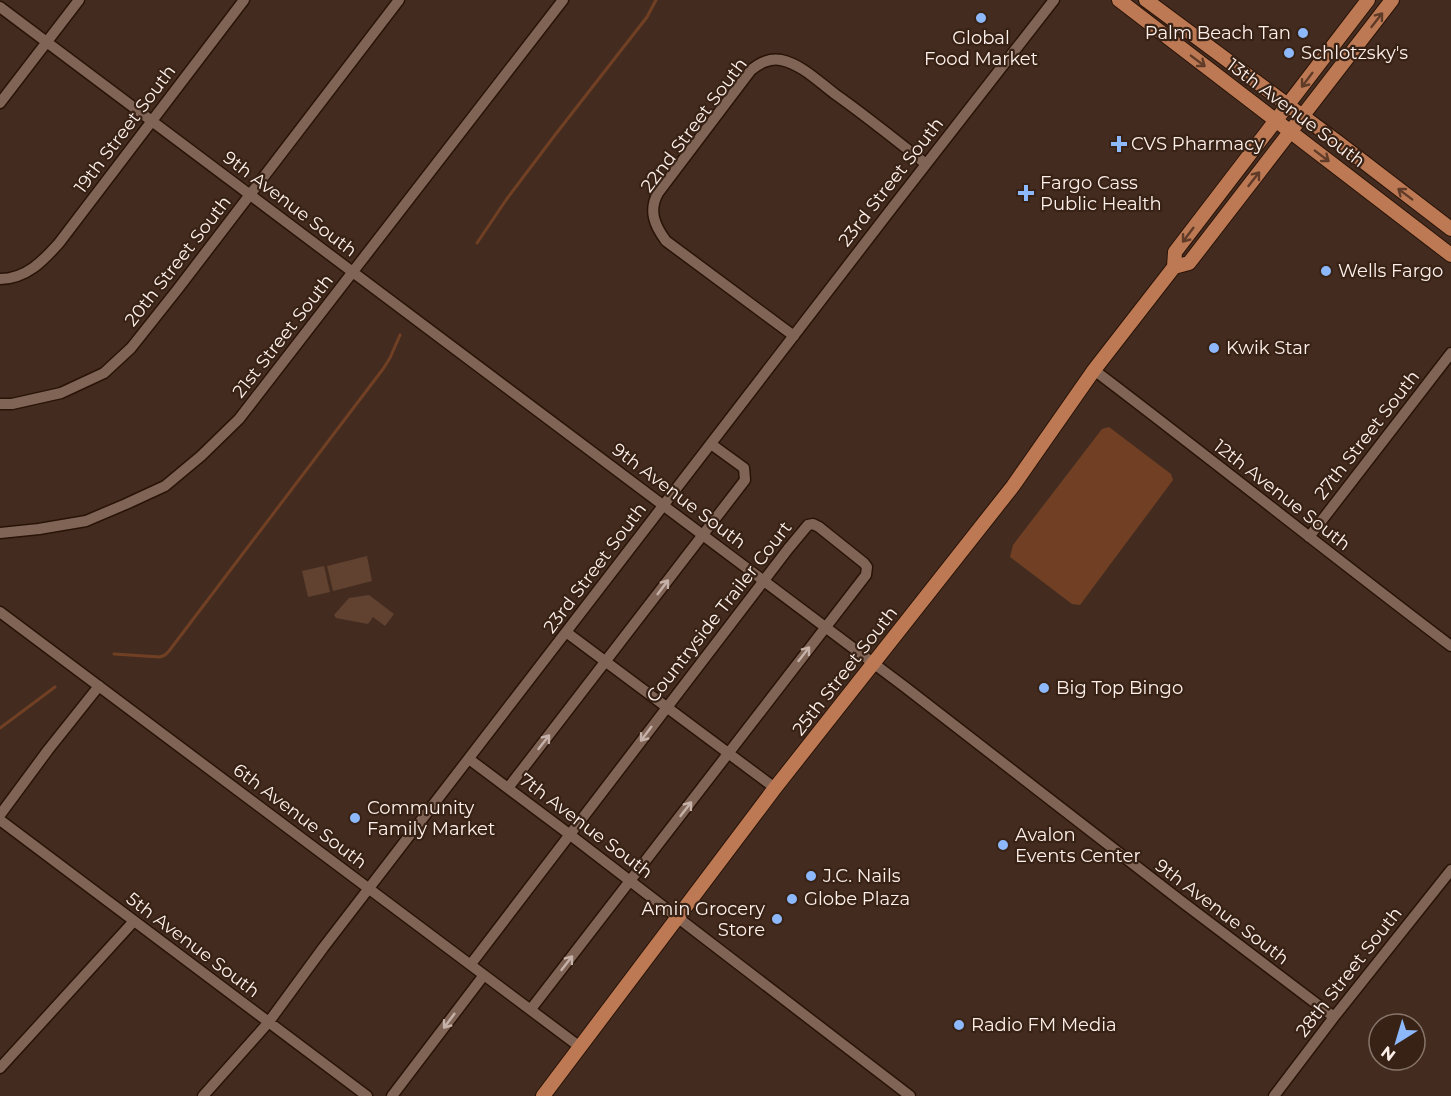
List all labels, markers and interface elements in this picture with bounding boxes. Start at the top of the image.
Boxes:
marker: Global Food Market [974,11,988,25]
one-way arrow [1370,13,1383,29]
place label: Palm Beach Tan [1145,22,1291,44]
marker: Palm Beach Tan [1296,26,1310,40]
place label: Global Food Market [924,27,1038,70]
place label: Schlotzsky's [1301,42,1408,64]
marker: Schlotzsky's [1282,46,1296,60]
street label: 22nd Street South [636,53,752,197]
street label: 13th Avenue South [1223,54,1369,172]
one-way arrow [1190,55,1206,67]
street label: 19th Street South [70,61,180,197]
one-way arrow [1301,72,1314,88]
street label: 23rd Street South [834,113,948,251]
place label: CVS Pharmacy [1131,133,1264,155]
marker: CVS Pharmacy [1112,137,1126,151]
street label: 9th Avenue South [219,146,361,262]
one-way arrow [1314,149,1330,162]
one-way arrow [1248,171,1261,187]
place label: Fargo Cass Public Health [1040,172,1162,215]
marker: Fargo Cass Public Health [1017,184,1035,202]
one-way arrow [1397,187,1413,200]
street label: 20th Street South [120,191,236,331]
one-way arrow [1182,226,1195,242]
place label: Wells Fargo [1338,260,1443,282]
marker: Wells Fargo [1319,264,1333,278]
street label: 21st Street South [228,270,338,402]
place label: Kwik Star [1226,337,1310,359]
marker: Kwik Star [1207,341,1221,355]
street label: 27th Street South [1310,366,1424,504]
street label: 12th Avenue South [1209,435,1355,555]
street label: 9th Avenue South [608,438,750,554]
street label: 23rd Street South [539,499,651,637]
street label: Countryside Trailer Court [642,517,796,707]
one-way arrow [656,580,669,596]
street label: 25th Street South [788,602,902,740]
one-way arrow [798,646,811,662]
place label: Big Top Bingo [1056,677,1183,699]
marker: Big Top Bingo [1037,681,1051,695]
one-way arrow [639,725,652,741]
one-way arrow [537,734,550,750]
street label: 6th Avenue South [229,759,371,873]
street label: 7th Avenue South [515,769,657,883]
place label: Community Family Market [367,797,495,840]
one-way arrow [680,801,693,817]
marker: Community Family Market [348,811,362,825]
place label: Avalon Events Center [1015,824,1141,867]
marker: Avalon Events Center [996,838,1010,852]
street label: 9th Avenue South [1151,854,1293,970]
place label: J.C. Nails [822,865,901,887]
marker: J.C. Nails [804,869,818,883]
street label: 5th Avenue South [122,888,264,1002]
place label: Globe Plaza [804,888,910,910]
marker: Globe Plaza [785,892,799,906]
place label: Amin Grocery Store [641,898,765,941]
street label: 28th Street South [1291,903,1407,1041]
marker: Amin Grocery Store [770,912,784,926]
one-way arrow [560,955,573,971]
north arrow [1367,1012,1427,1072]
one-way arrow [442,1013,455,1029]
place label: Radio FM Media [971,1014,1117,1036]
marker: Radio FM Media [952,1018,966,1032]
text: N [1377,1042,1399,1065]

